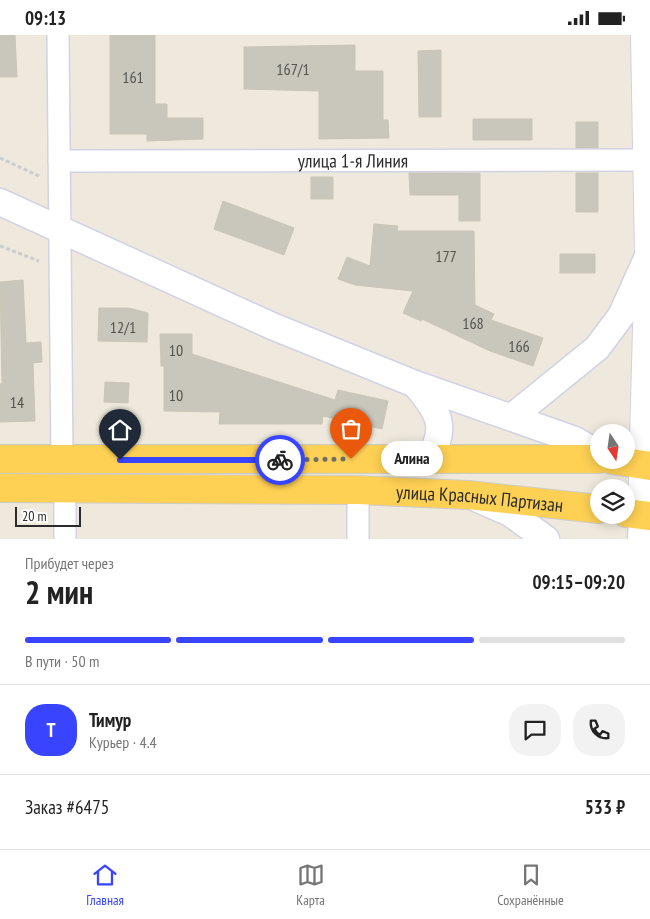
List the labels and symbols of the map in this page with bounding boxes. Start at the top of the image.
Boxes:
house number: 167/1 [276,59,310,79]
house number: 161 [122,67,144,87]
street label: улица 1-я Линия [298,148,408,173]
house number: 177 [435,246,457,266]
house number: 168 [462,313,484,333]
house number: 12/1 [110,317,136,337]
house number: 166 [508,336,530,356]
house number: 10 [169,340,183,360]
house number: 10 [169,385,183,405]
house number: 14 [10,392,24,412]
pin [330,408,372,459]
pin [99,409,141,460]
north arrow [590,424,635,469]
courier [255,435,305,485]
callout: Алина [381,441,444,477]
street label: улица Красных Партизан [396,480,564,517]
scale bar [15,504,81,527]

